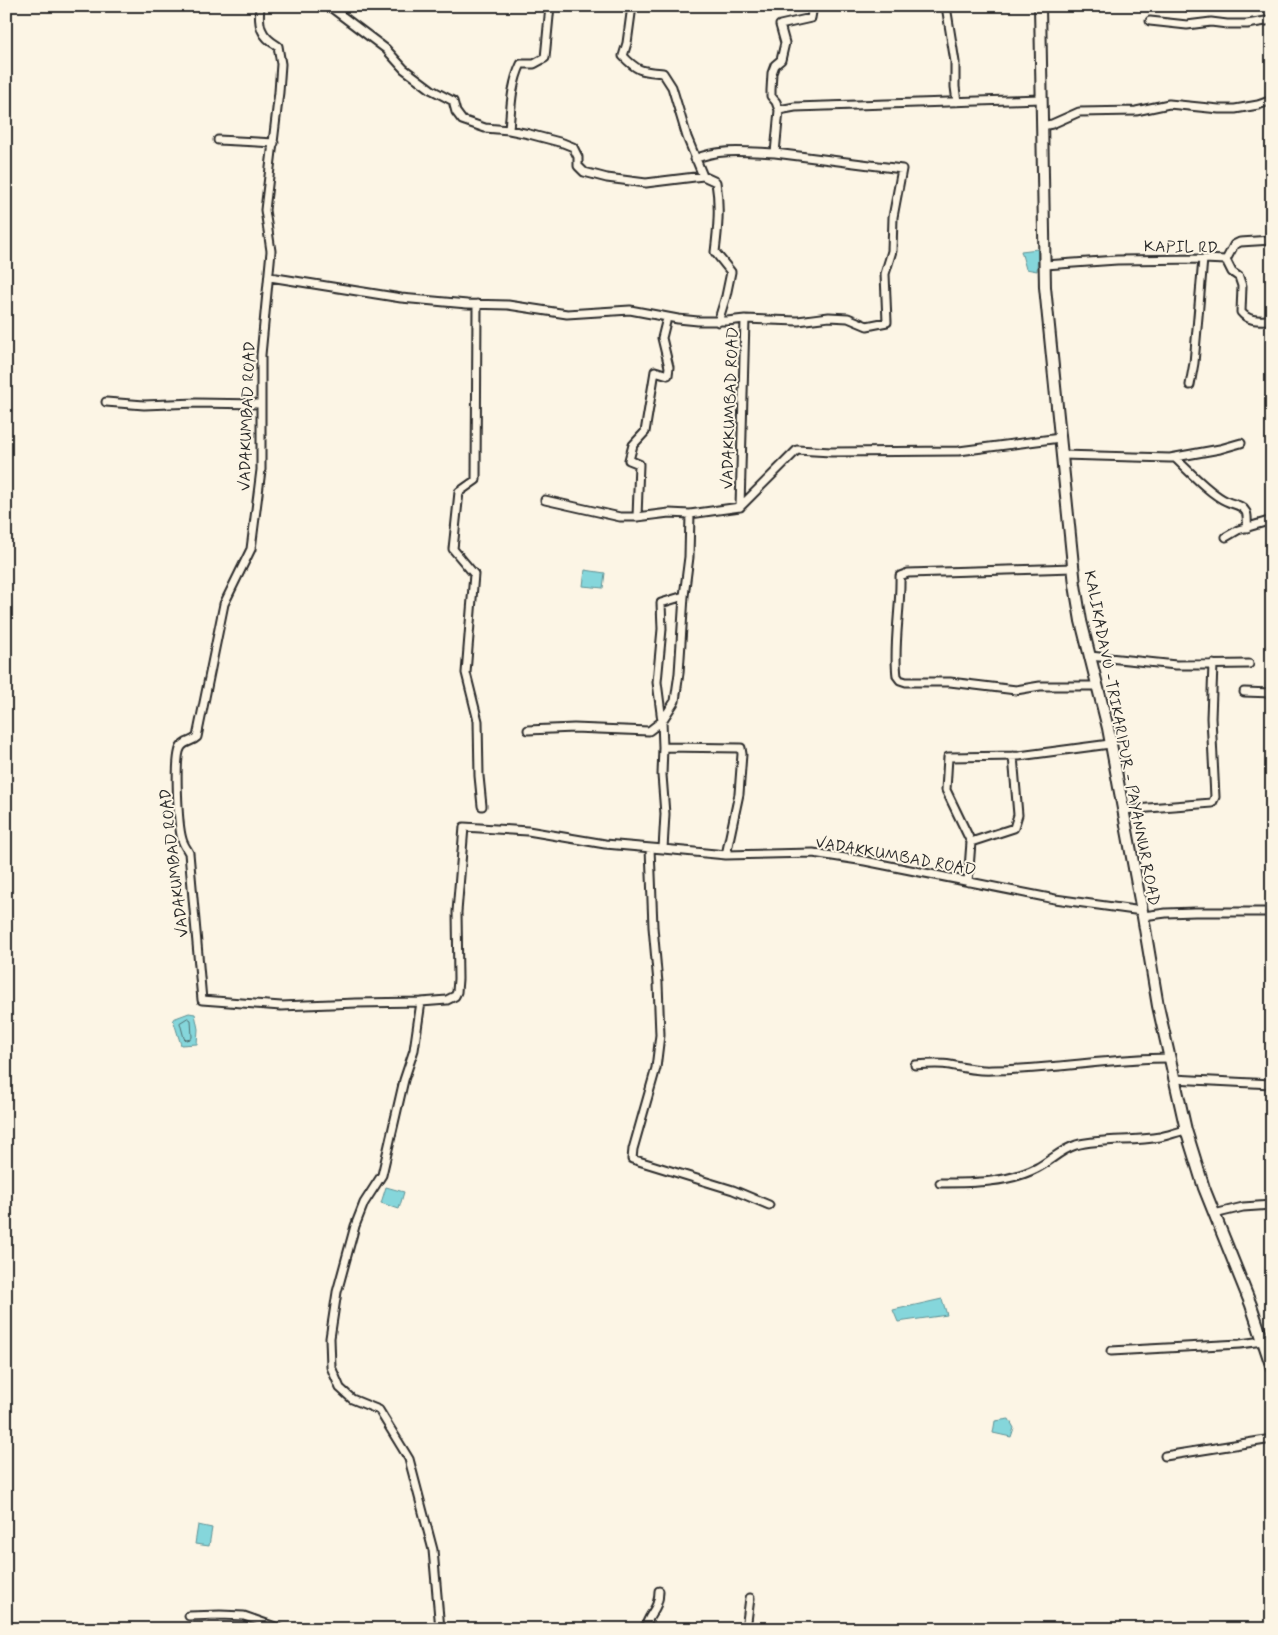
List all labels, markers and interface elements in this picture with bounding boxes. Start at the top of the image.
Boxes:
street label: KAPIL RD [1144,236,1218,259]
street label: VADAKKUMBAD ROAD [717,326,744,490]
street label: VADAKUMBAD ROAD [234,341,261,491]
street label: KALIKADAVU -TRIKARIPUR - PAYANNUR ROAD [1079,569,1164,908]
street label: VADAKUMBAD ROAD [155,787,194,939]
street label: VADAKKUMBAD ROAD [814,832,978,881]

